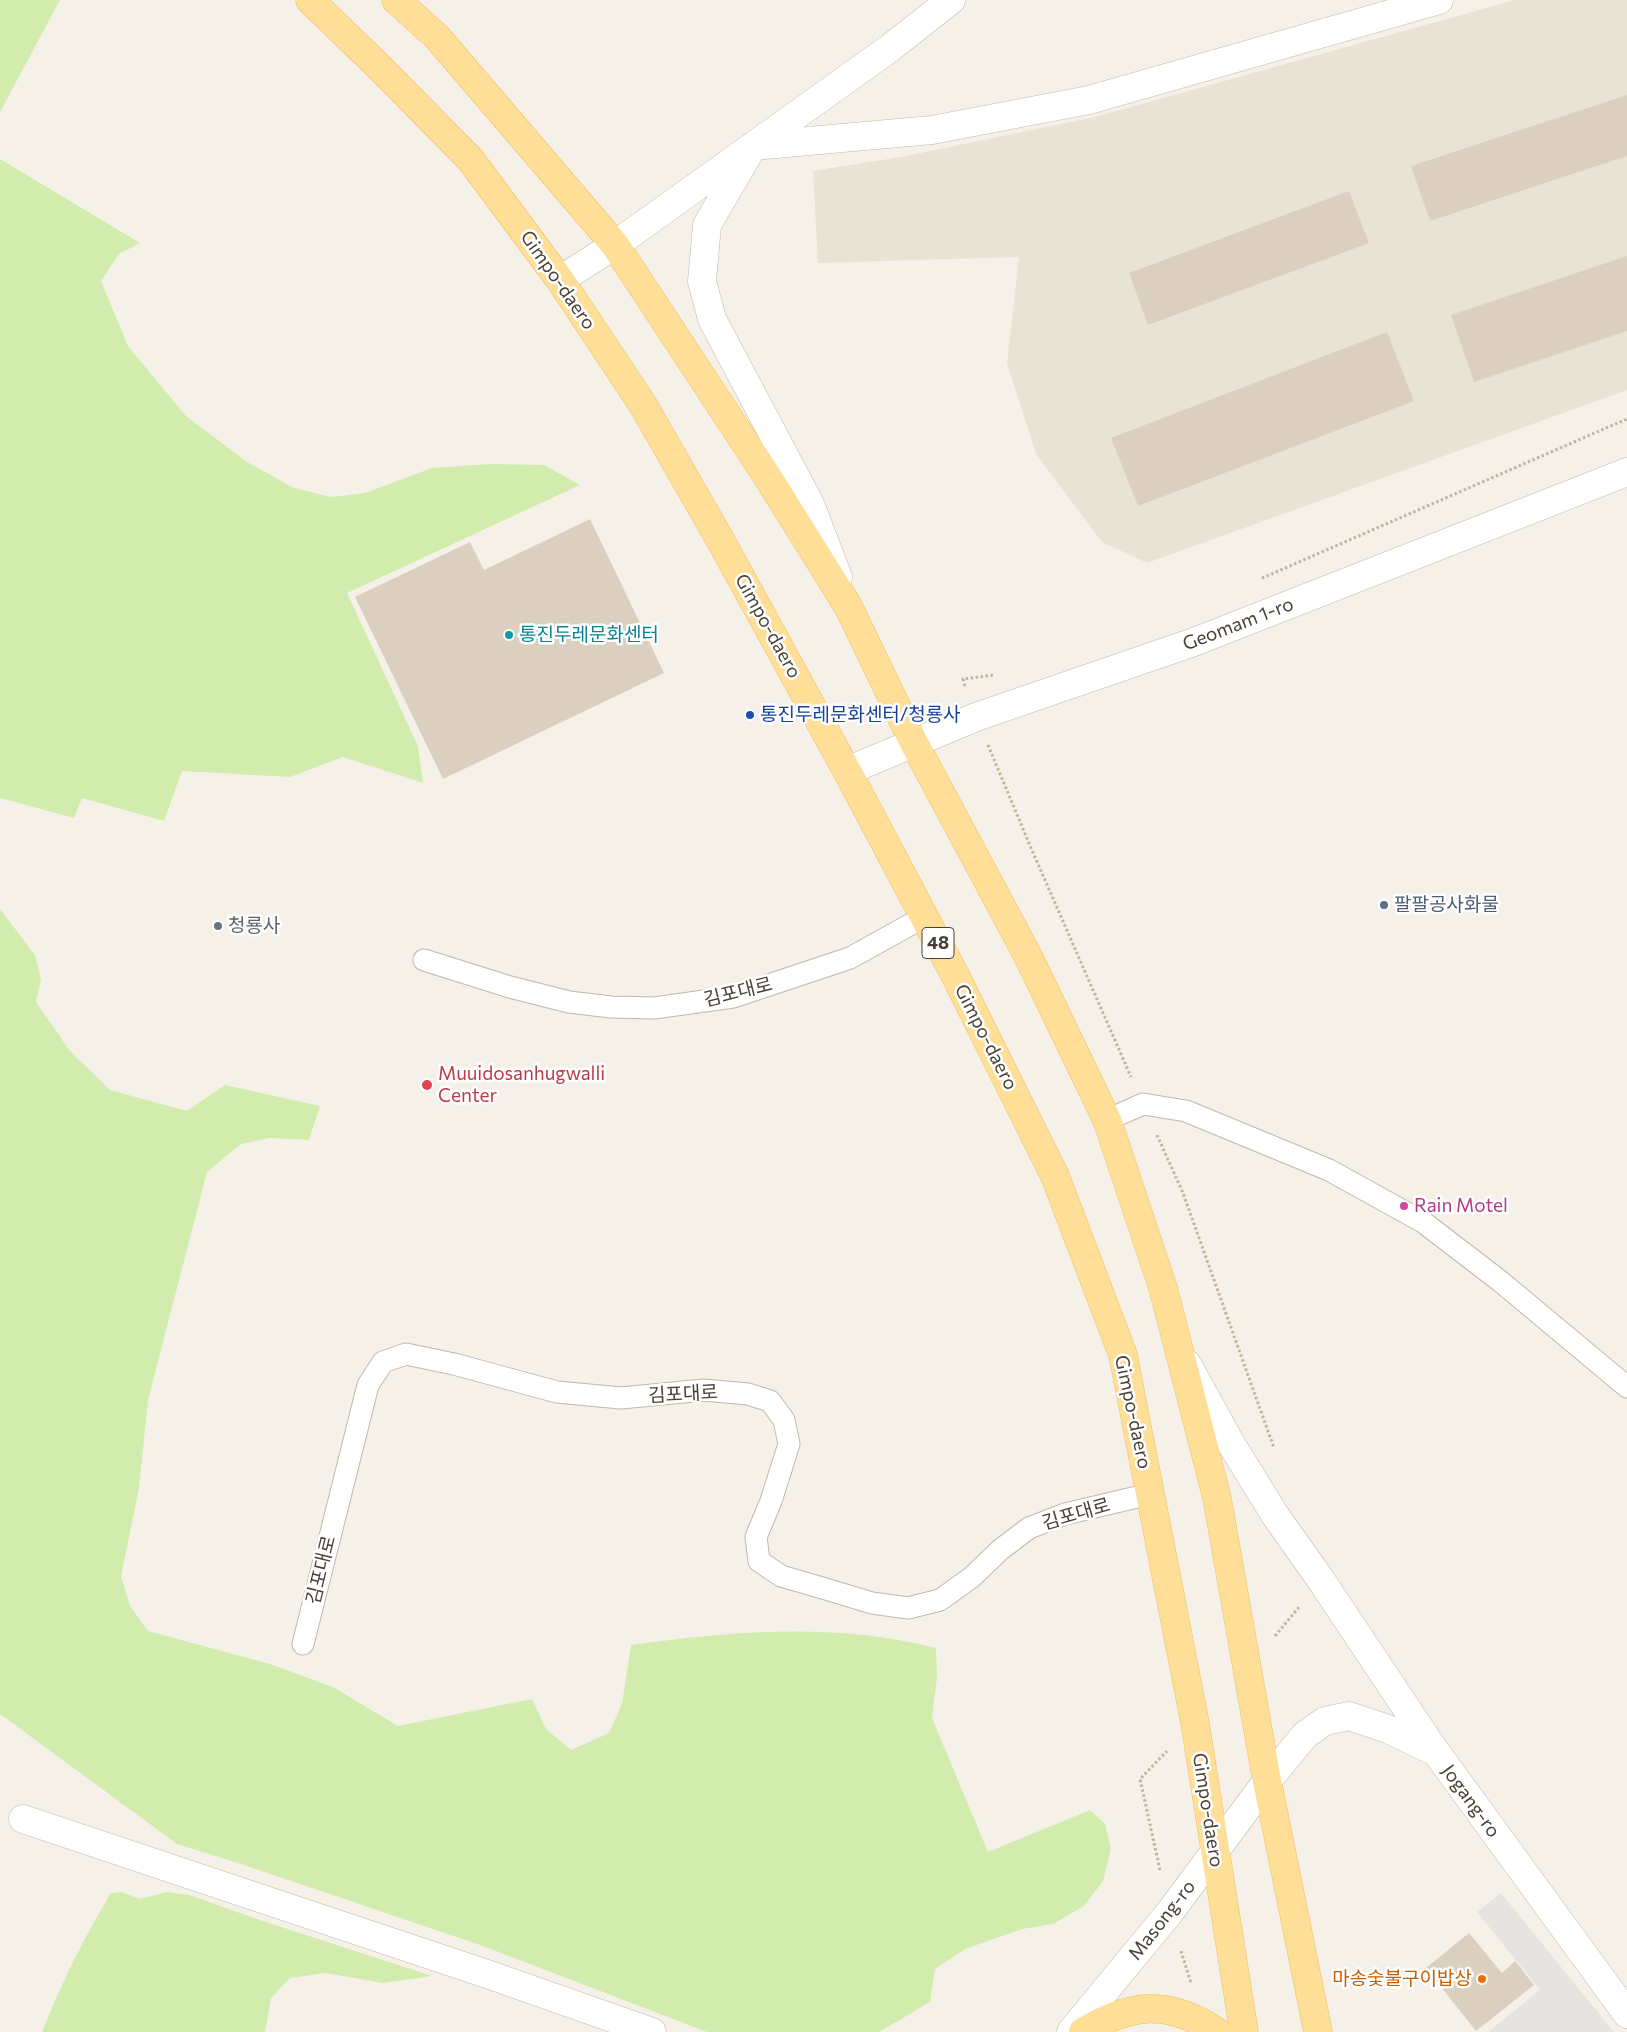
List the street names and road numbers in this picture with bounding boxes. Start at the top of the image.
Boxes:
street label: Gimpo-daero [516,226,600,334]
street label: Gimpo-daero [730,570,806,682]
street label: Geomam 1-ro [1179,592,1297,656]
road number: 48 [922,928,954,958]
street label: 김포대로 [701,972,775,1012]
street label: Gimpo-daero [950,980,1022,1094]
street label: Gimpo-daero [1110,1353,1156,1471]
street label: 김포대로 [647,1381,719,1407]
street label: 김포대로 [1039,1493,1113,1535]
street label: 김포대로 [301,1533,341,1607]
street label: Gimpo-daero [1188,1751,1228,1869]
street label: Jogang-ro [1437,1760,1505,1842]
street label: Masong-ro [1124,1875,1200,1965]

